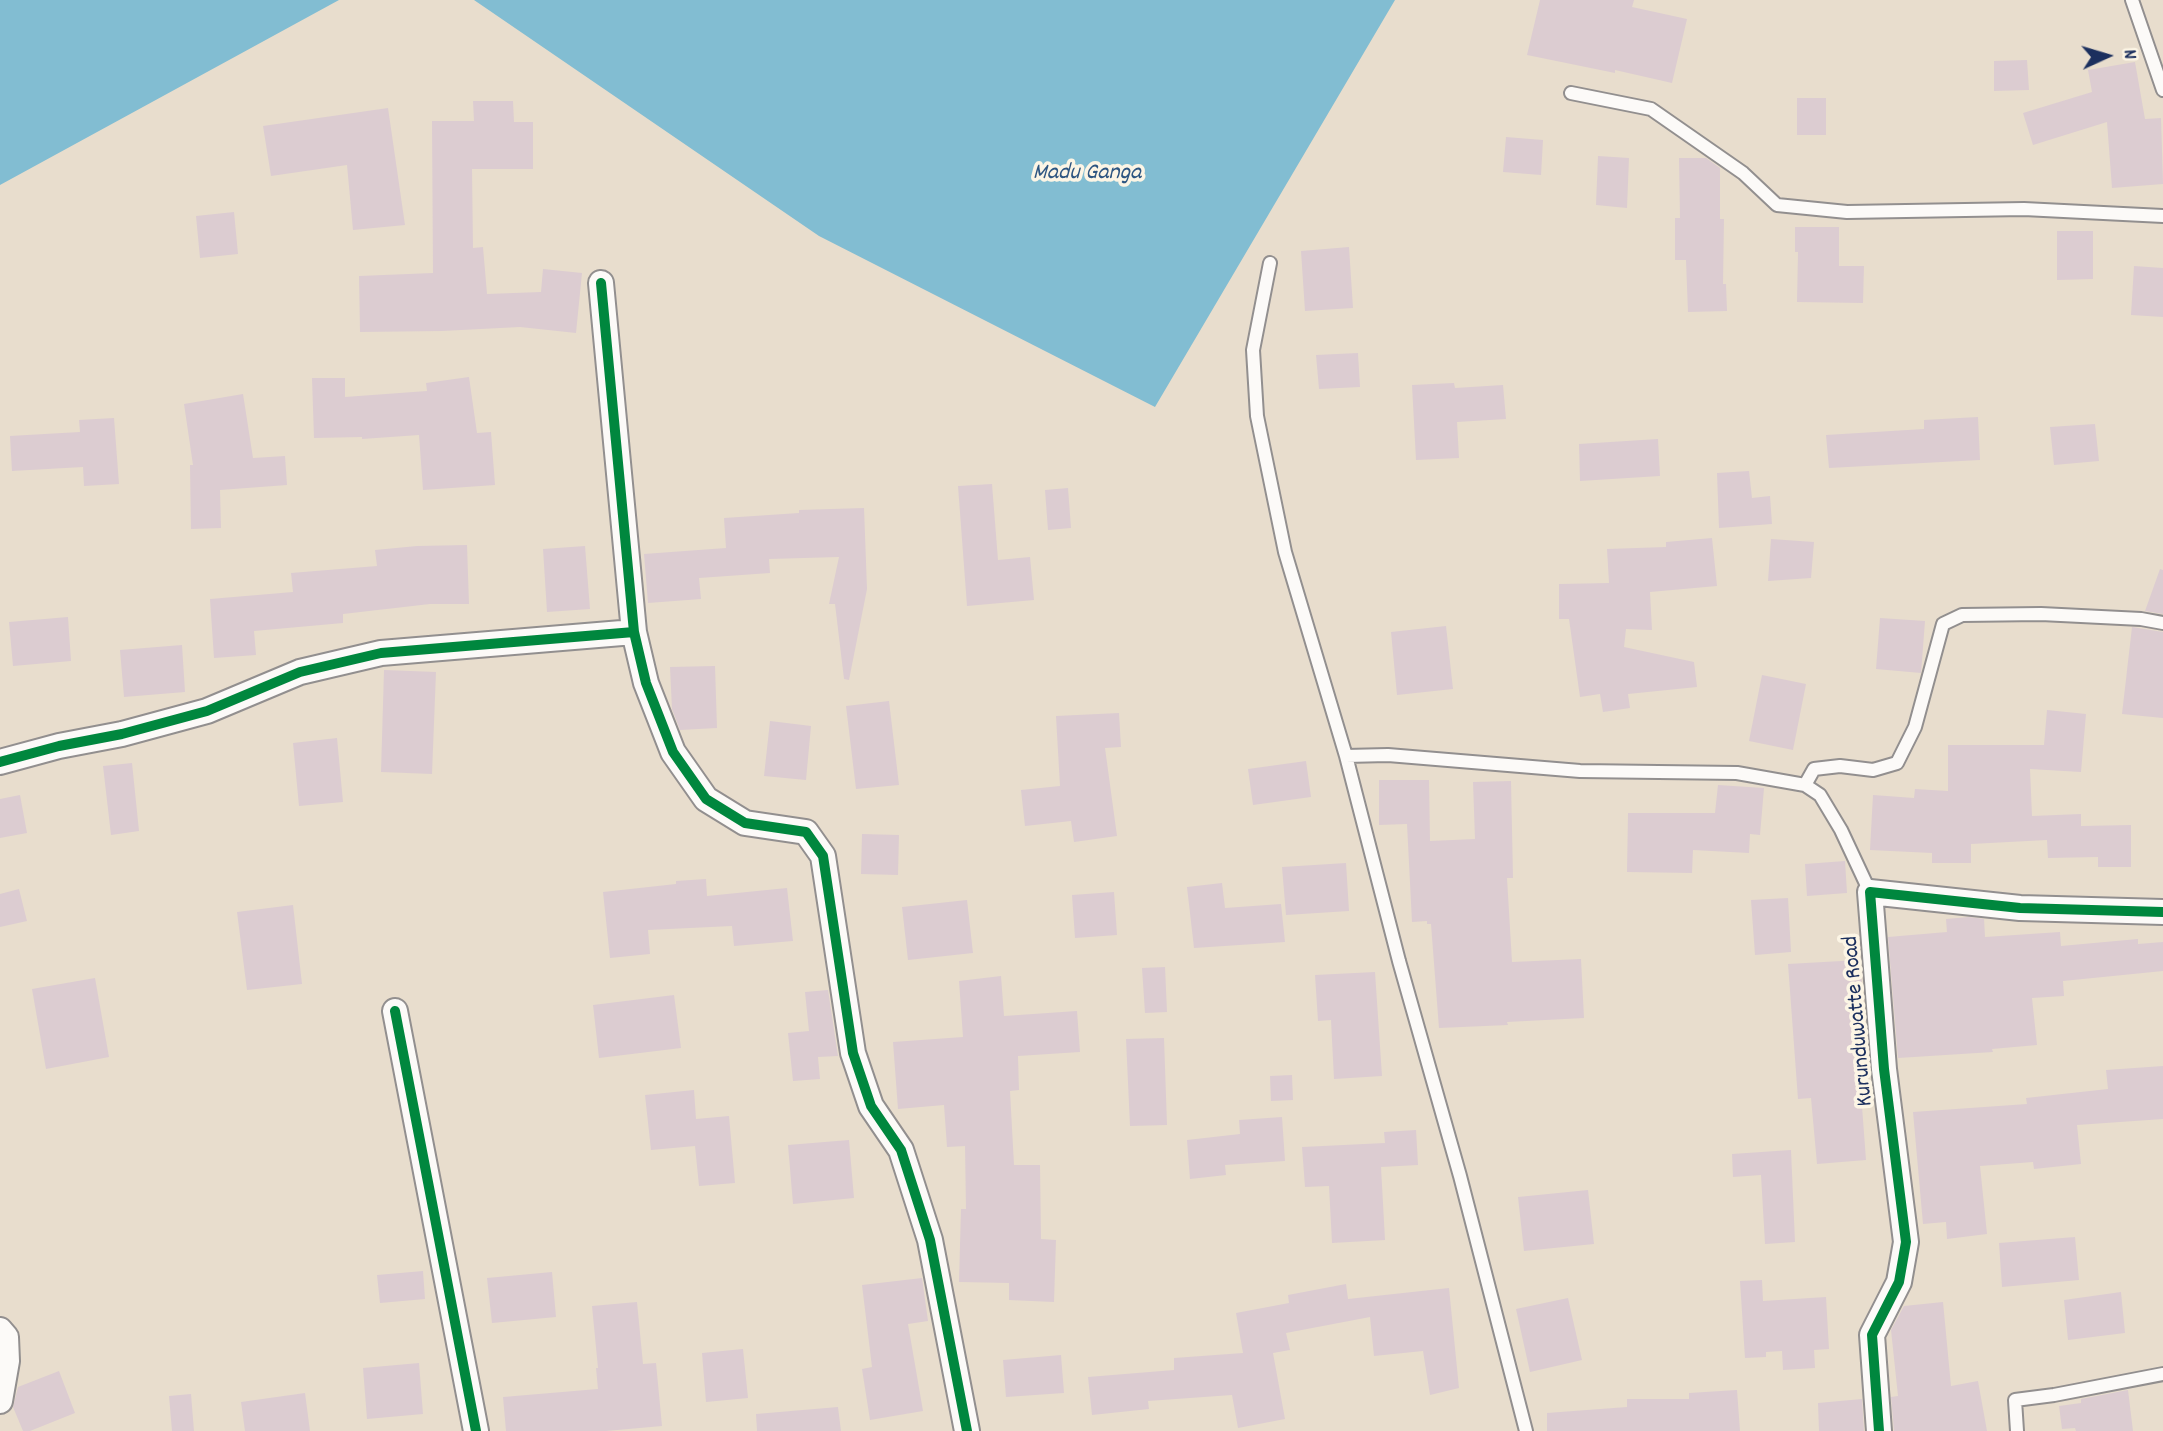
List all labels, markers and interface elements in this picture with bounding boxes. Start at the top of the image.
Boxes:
north arrow [2072,21,2142,91]
text: N [2115,49,2142,60]
water label: Madu Ganga [1033,161,1141,189]
street label: Kurunduwatte Road [1839,934,1881,1108]

